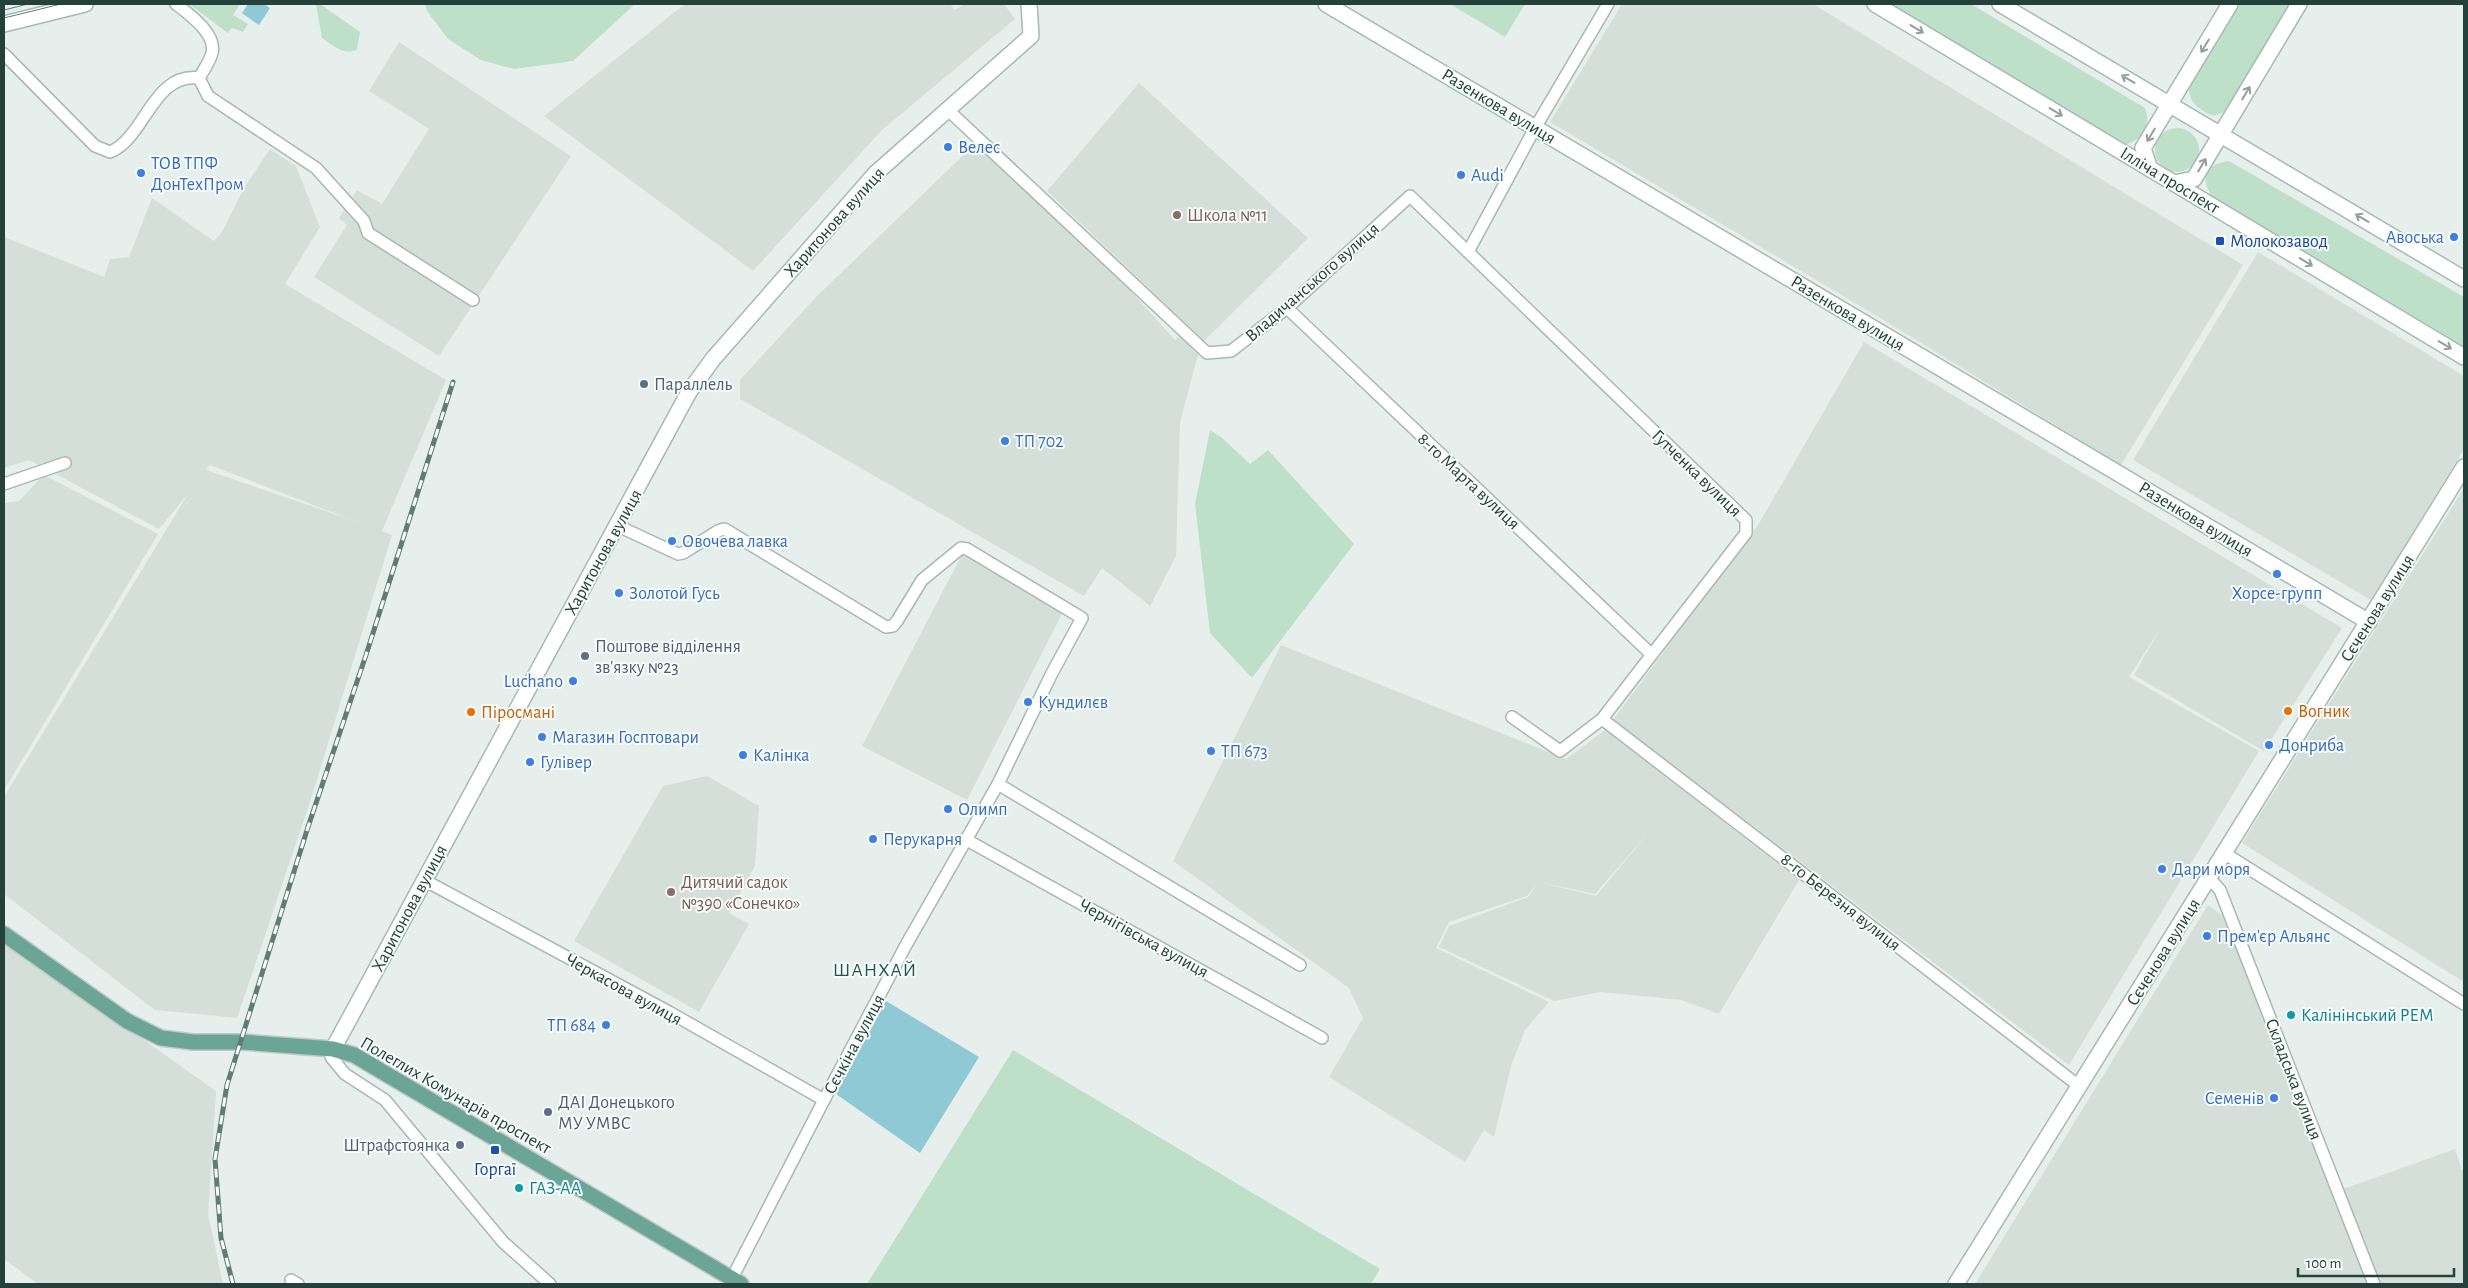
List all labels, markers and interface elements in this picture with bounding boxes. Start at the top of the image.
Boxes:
one-way arrow [1909,24,1923,34]
one-way arrow [2199,38,2209,52]
street label: Разенкова вулиця [1438,66,1559,148]
one-way arrow [2121,74,2135,84]
one-way arrow [2241,86,2251,100]
one-way arrow [2049,108,2063,118]
one-way arrow [2145,128,2155,142]
place label: Велес [958,139,1000,157]
marker: Велес [942,141,954,153]
street label: Ілліча проспект [2117,144,2223,218]
place label: ТОВ ТПФ ДонТехПром [151,155,244,194]
one-way arrow [2197,159,2207,173]
street label: Харитонова вулиця [781,164,889,281]
marker: ТОВ ТПФ ДонТехПром [135,167,147,179]
place label: Audi [1471,167,1504,185]
marker: Audi [1455,169,1467,181]
place label: Школа №11 [1187,207,1268,225]
marker: Школа №11 [1171,209,1183,221]
one-way arrow [2356,213,2370,223]
street label: Владичанського вулиця [1242,220,1383,346]
place label: Авоська [2386,229,2444,247]
marker: Авоська [2448,231,2460,243]
place label: Молокозавод [2230,233,2328,251]
marker: Молокозавод [2214,235,2226,247]
one-way arrow [2298,257,2312,267]
street label: Разенкова вулиця [1787,273,1908,355]
one-way arrow [2437,341,2451,351]
place label: Параллель [654,376,732,394]
marker: Параллель [638,378,650,390]
street label: Гутченка вулиця [1648,427,1745,521]
street label: 8-го Марта вулиця [1414,430,1523,533]
place label: ТП 702 [1015,433,1064,451]
marker: ТП 702 [999,435,1011,447]
street label: Разенкова вулиця [2135,479,2256,561]
street label: Харитонова вулиця [562,487,646,618]
place label: Овочева лавка [682,533,788,551]
marker: Овочева лавка [666,535,678,547]
street label: Сєченова вулиця [2338,552,2418,665]
marker: Хорсе-групп [2271,568,2283,580]
place label: Золотой Гусь [629,585,720,603]
place label: Хорсе-групп [2232,585,2322,603]
marker: Золотой Гусь [613,587,625,599]
place label: Поштове відділення зв'язку №23 [595,638,741,677]
marker: Поштове відділення зв'язку №23 [579,650,591,662]
place label: Luchano [504,673,563,691]
marker: Luchano [567,675,579,687]
place label: Кундилєв [1038,694,1108,712]
marker: Кундилєв [1022,696,1034,708]
place label: Вогник [2298,703,2351,721]
place label: Піросмані [481,704,555,722]
marker: Вогник [2282,705,2294,717]
marker: Піросмані [465,706,477,718]
place label: Магазин Госптовари [552,729,699,747]
marker: Магазин Госптовари [536,731,548,743]
place label: Донриба [2279,736,2344,755]
marker: Донриба [2263,739,2275,751]
place label: ТП 673 [1221,743,1268,761]
marker: ТП 673 [1205,745,1217,757]
place label: Калінка [753,747,810,765]
marker: Калінка [737,749,749,761]
place label: Гулівер [540,754,592,772]
marker: Гулівер [524,756,536,768]
place label: Олимп [958,801,1008,819]
marker: Олимп [942,803,954,815]
place label: Перукарня [883,831,962,849]
marker: Перукарня [867,833,879,845]
street label: Харитонова вулиця [369,842,451,975]
street label: 8-го Березня вулиця [1777,851,1904,955]
place label: Дари моря [2172,861,2250,879]
marker: Дари моря [2156,863,2168,875]
place label: Дитячий садок №390 «Сонечко» [681,874,800,913]
marker: Дитячий садок №390 «Сонечко» [665,886,677,898]
street label: Чернігівська вулиця [1076,896,1211,982]
street label: Сєченова вулиця [2124,896,2204,1009]
place label: Прем'єр Альянс [2217,928,2331,946]
marker: Прем'єр Альянс [2201,930,2213,942]
street label: Черкасова вулиця [562,950,685,1029]
district label: ШАНХАЙ [833,960,917,980]
street label: Сєчкіна вулиця [821,992,889,1097]
place label: Калінінський РЕМ [2301,1007,2434,1025]
marker: Калінінський РЕМ [2285,1009,2297,1021]
street label: Складська вулиця [2262,1016,2325,1143]
place label: ТП 684 [547,1017,596,1035]
marker: ТП 684 [600,1019,612,1031]
street label: Полеглих Комунарів проспект [357,1034,554,1158]
place label: Семенів [2205,1090,2264,1108]
marker: Семенів [2268,1092,2280,1104]
place label: ДАІ Донецького МУ УМВС [558,1094,675,1133]
marker: ДАІ Донецького МУ УМВС [542,1106,554,1118]
place label: Штрафстоянка [343,1137,450,1155]
marker: Штрафстоянка [454,1139,466,1151]
marker: Горгаї [489,1144,501,1156]
place label: Горгаї [474,1161,516,1179]
place label: ГАЗ-АА [529,1180,582,1198]
marker: ГАЗ-АА [513,1182,525,1194]
scale bar [2298,1246,2454,1278]
text: 100 m [2306,1256,2341,1271]

